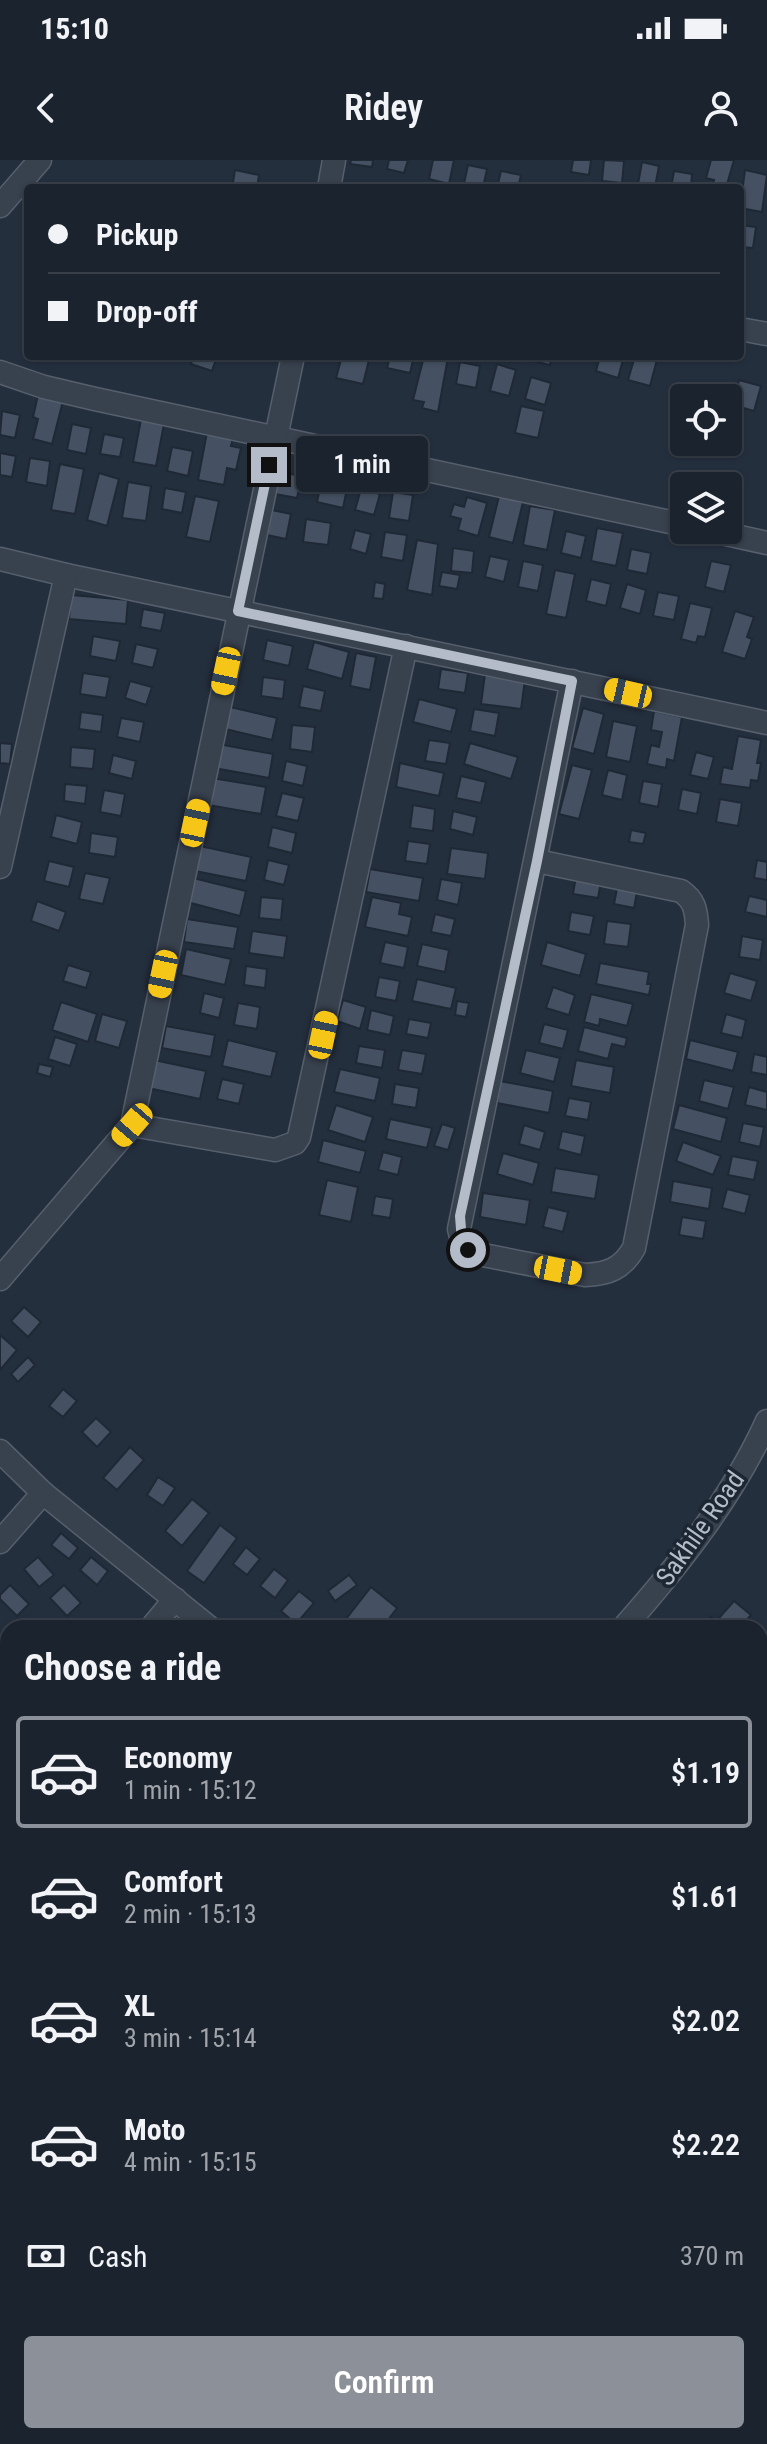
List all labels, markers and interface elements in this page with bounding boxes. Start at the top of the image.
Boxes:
text: 15:10 [40,11,109,46]
icon: back [24,86,68,130]
icon: person [699,86,743,130]
text: Ridey [344,87,423,129]
text: Pickup [96,217,178,252]
text: Drop-off [96,294,198,329]
map controls [670,384,742,544]
button: locate [670,384,742,456]
callout: 1 min [297,437,429,493]
route end [251,447,287,483]
text: 1 min [333,449,391,479]
button: layers [670,472,742,544]
car [209,645,243,697]
car [602,676,654,710]
car [178,797,212,849]
car [146,948,180,1000]
car [306,1009,340,1061]
car [107,1099,157,1151]
route start [450,1232,486,1268]
car [532,1254,584,1286]
street label: Sakhile Road [650,1465,750,1591]
text: Choose a ride [24,1647,221,1689]
icon: car [28,1736,100,1808]
text: Economy [124,1740,232,1775]
text: $1.19 [671,1755,740,1790]
text: 1 min · 15:12 [124,1775,257,1805]
icon: car [28,1860,100,1932]
text: Comfort [124,1864,223,1899]
text: $1.61 [671,1879,740,1914]
text: 2 min · 15:13 [124,1899,257,1929]
icon: car [28,1984,100,2056]
text: XL [124,1988,155,2023]
text: $2.02 [671,2003,740,2038]
text: 3 min · 15:14 [124,2023,257,2053]
icon: car [28,2108,100,2180]
text: Moto [124,2112,185,2147]
text: $2.22 [671,2127,740,2162]
text: 4 min · 15:15 [124,2147,257,2177]
icon: cash [24,2234,68,2278]
text: Cash [88,2239,148,2274]
text: 370 m [680,2241,744,2271]
button: Confirm [24,2336,744,2428]

